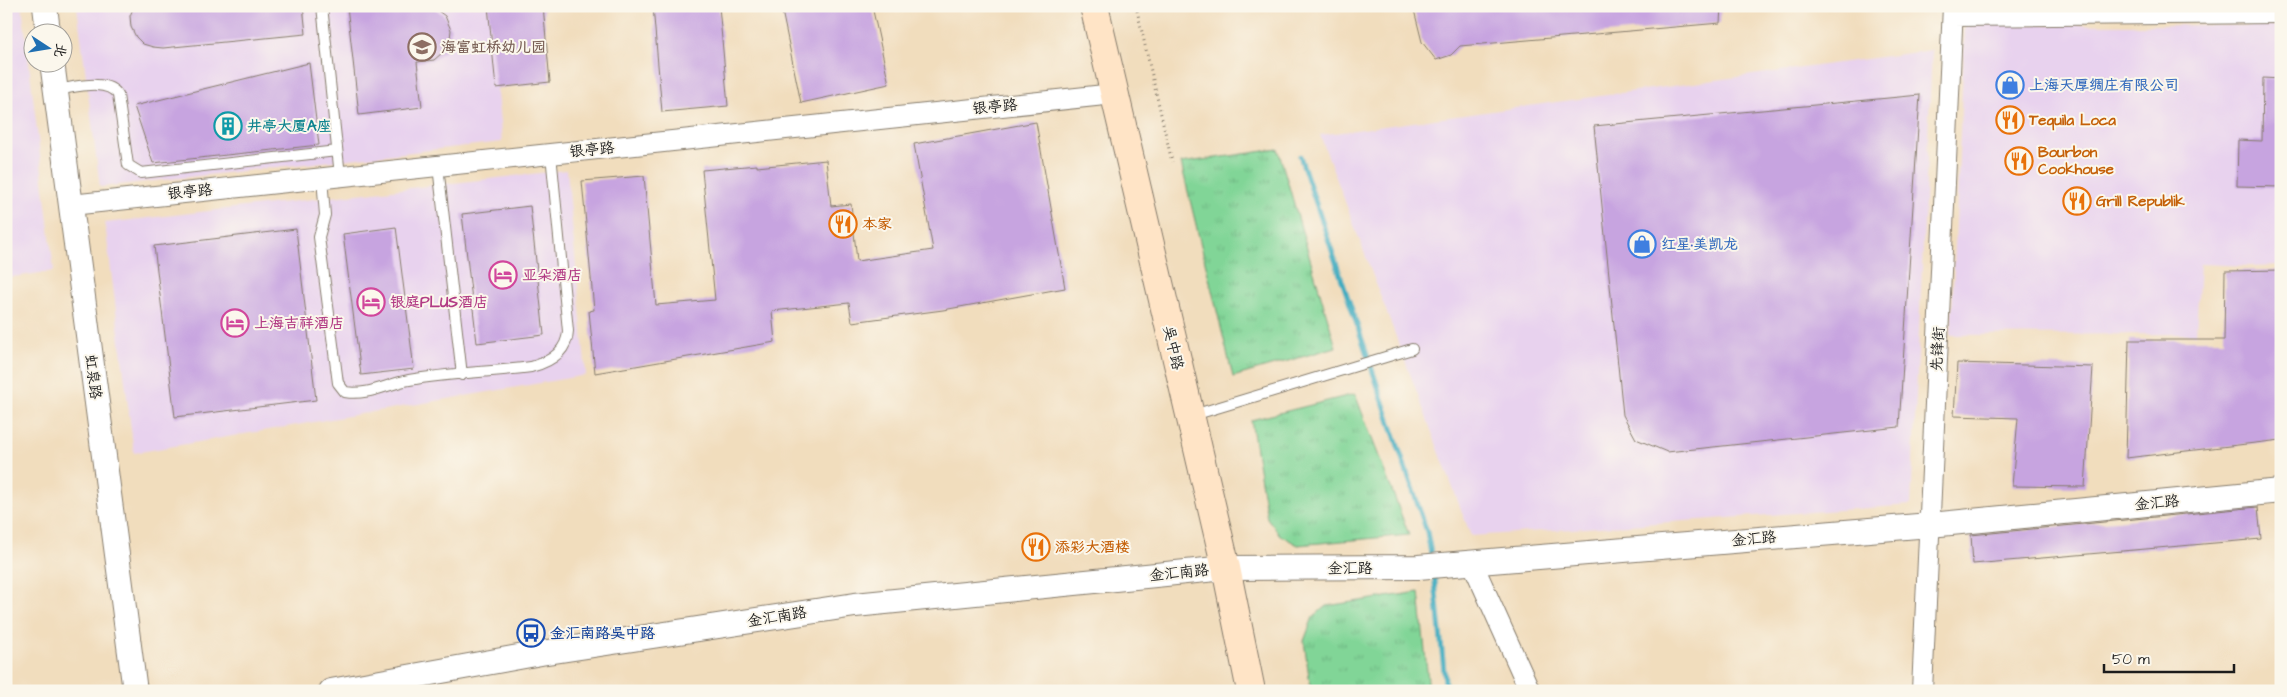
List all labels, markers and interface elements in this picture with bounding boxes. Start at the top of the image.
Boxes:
north arrow [22,22,72,72]
school or university icon: 海富虹桥幼儿园 [407,32,437,62]
place label: 海富虹桥幼儿园 [441,37,546,58]
text: 北 [49,42,71,59]
shop icon: 上海天厚绸庄有限公司 [1995,70,2025,100]
place label: 上海天厚绸庄有限公司 [2029,75,2179,96]
street label: 银亭路 [972,94,1018,120]
restaurant icon: Tequila Loca [1995,105,2025,135]
place label: Tequila Loca [2028,110,2116,131]
building icon: 井亭大厦A座 [213,111,243,141]
place label: 井亭大厦A座 [247,116,332,137]
street label: 银亭路 [569,137,615,163]
place label: Bourbon Cookhouse [2038,142,2114,180]
restaurant icon: Bourbon Cookhouse [2004,146,2034,176]
street label: 银亭路 [167,179,213,205]
restaurant icon: Grill Republik [2062,186,2092,216]
place label: Grill Republik [2096,191,2185,212]
restaurant icon: 本家 [828,209,858,239]
place label: 本家 [862,214,892,235]
shop icon: 红星·美凯龙 [1627,229,1657,259]
place label: 红星·美凯龙 [1661,234,1738,255]
hotel icon: 亚朵酒店 [488,260,518,290]
place label: 亚朵酒店 [522,265,582,286]
hotel icon: 银庭PLUS酒店 [356,287,386,317]
place label: 银庭PLUS酒店 [390,292,488,313]
hotel icon: 上海吉祥酒店 [220,308,250,338]
place label: 上海吉祥酒店 [254,313,344,334]
street label: 吴中路 [1158,324,1188,372]
street label: 先锋街 [1926,326,1950,372]
street label: 虹泉路 [80,353,106,401]
street label: 金汇路 [2134,491,2180,515]
street label: 金汇路 [1731,527,1777,551]
restaurant icon: 添彩大酒楼 [1021,532,1051,562]
place label: 添彩大酒楼 [1055,537,1130,558]
street label: 金汇路 [1327,558,1373,579]
street label: 金汇南路 [1148,559,1210,587]
street label: 金汇南路 [746,602,808,632]
bus stop icon: 金汇南路吴中路 [516,618,546,648]
place label: 金汇南路吴中路 [550,623,655,644]
scale bar [2104,642,2234,674]
text: 50 m [2112,649,2150,670]

